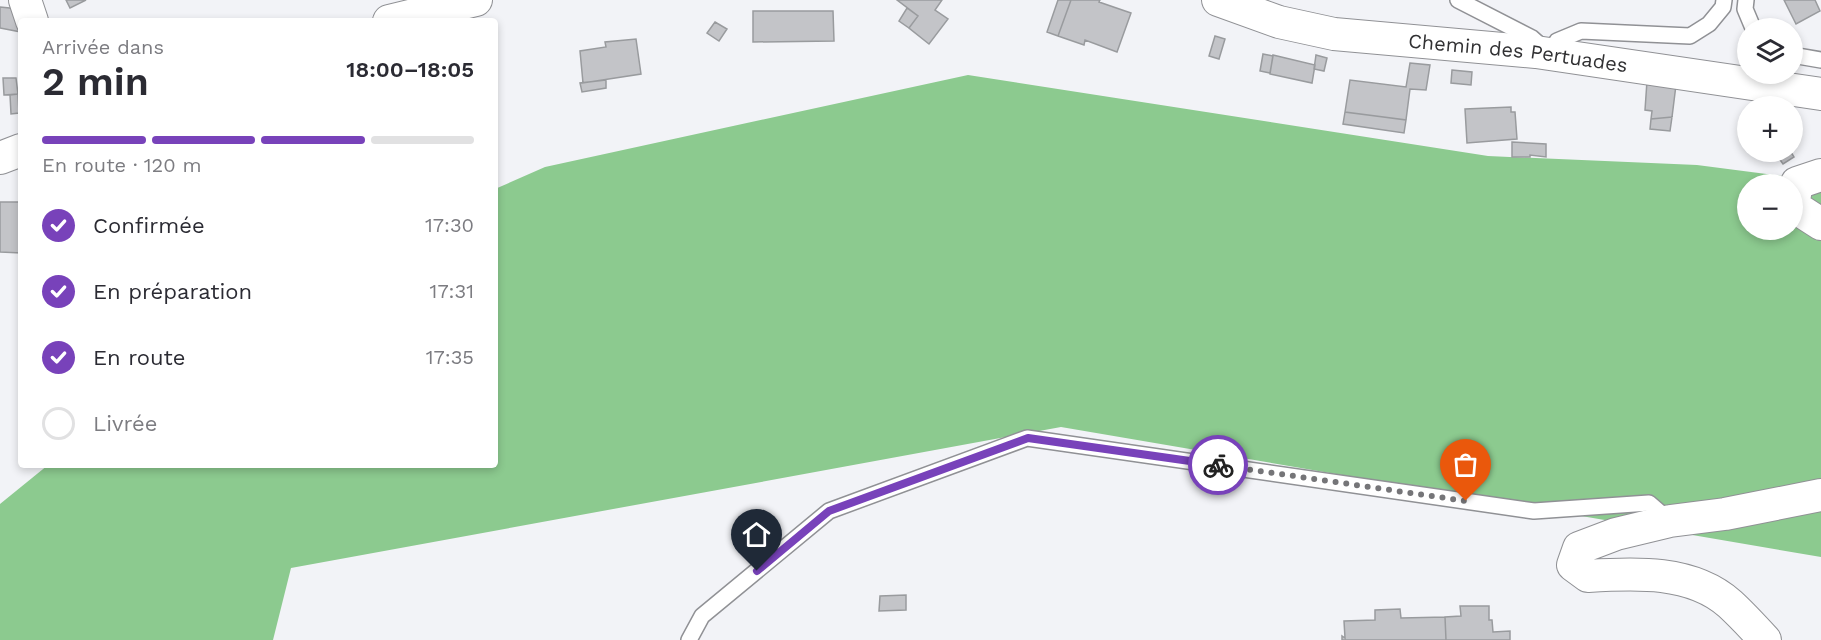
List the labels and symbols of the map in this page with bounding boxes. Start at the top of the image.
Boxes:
street label: Chemin des Pertuades [1407,29,1629,77]
courier [1188,435,1248,495]
pin [1440,439,1491,501]
pin [731,509,782,571]

